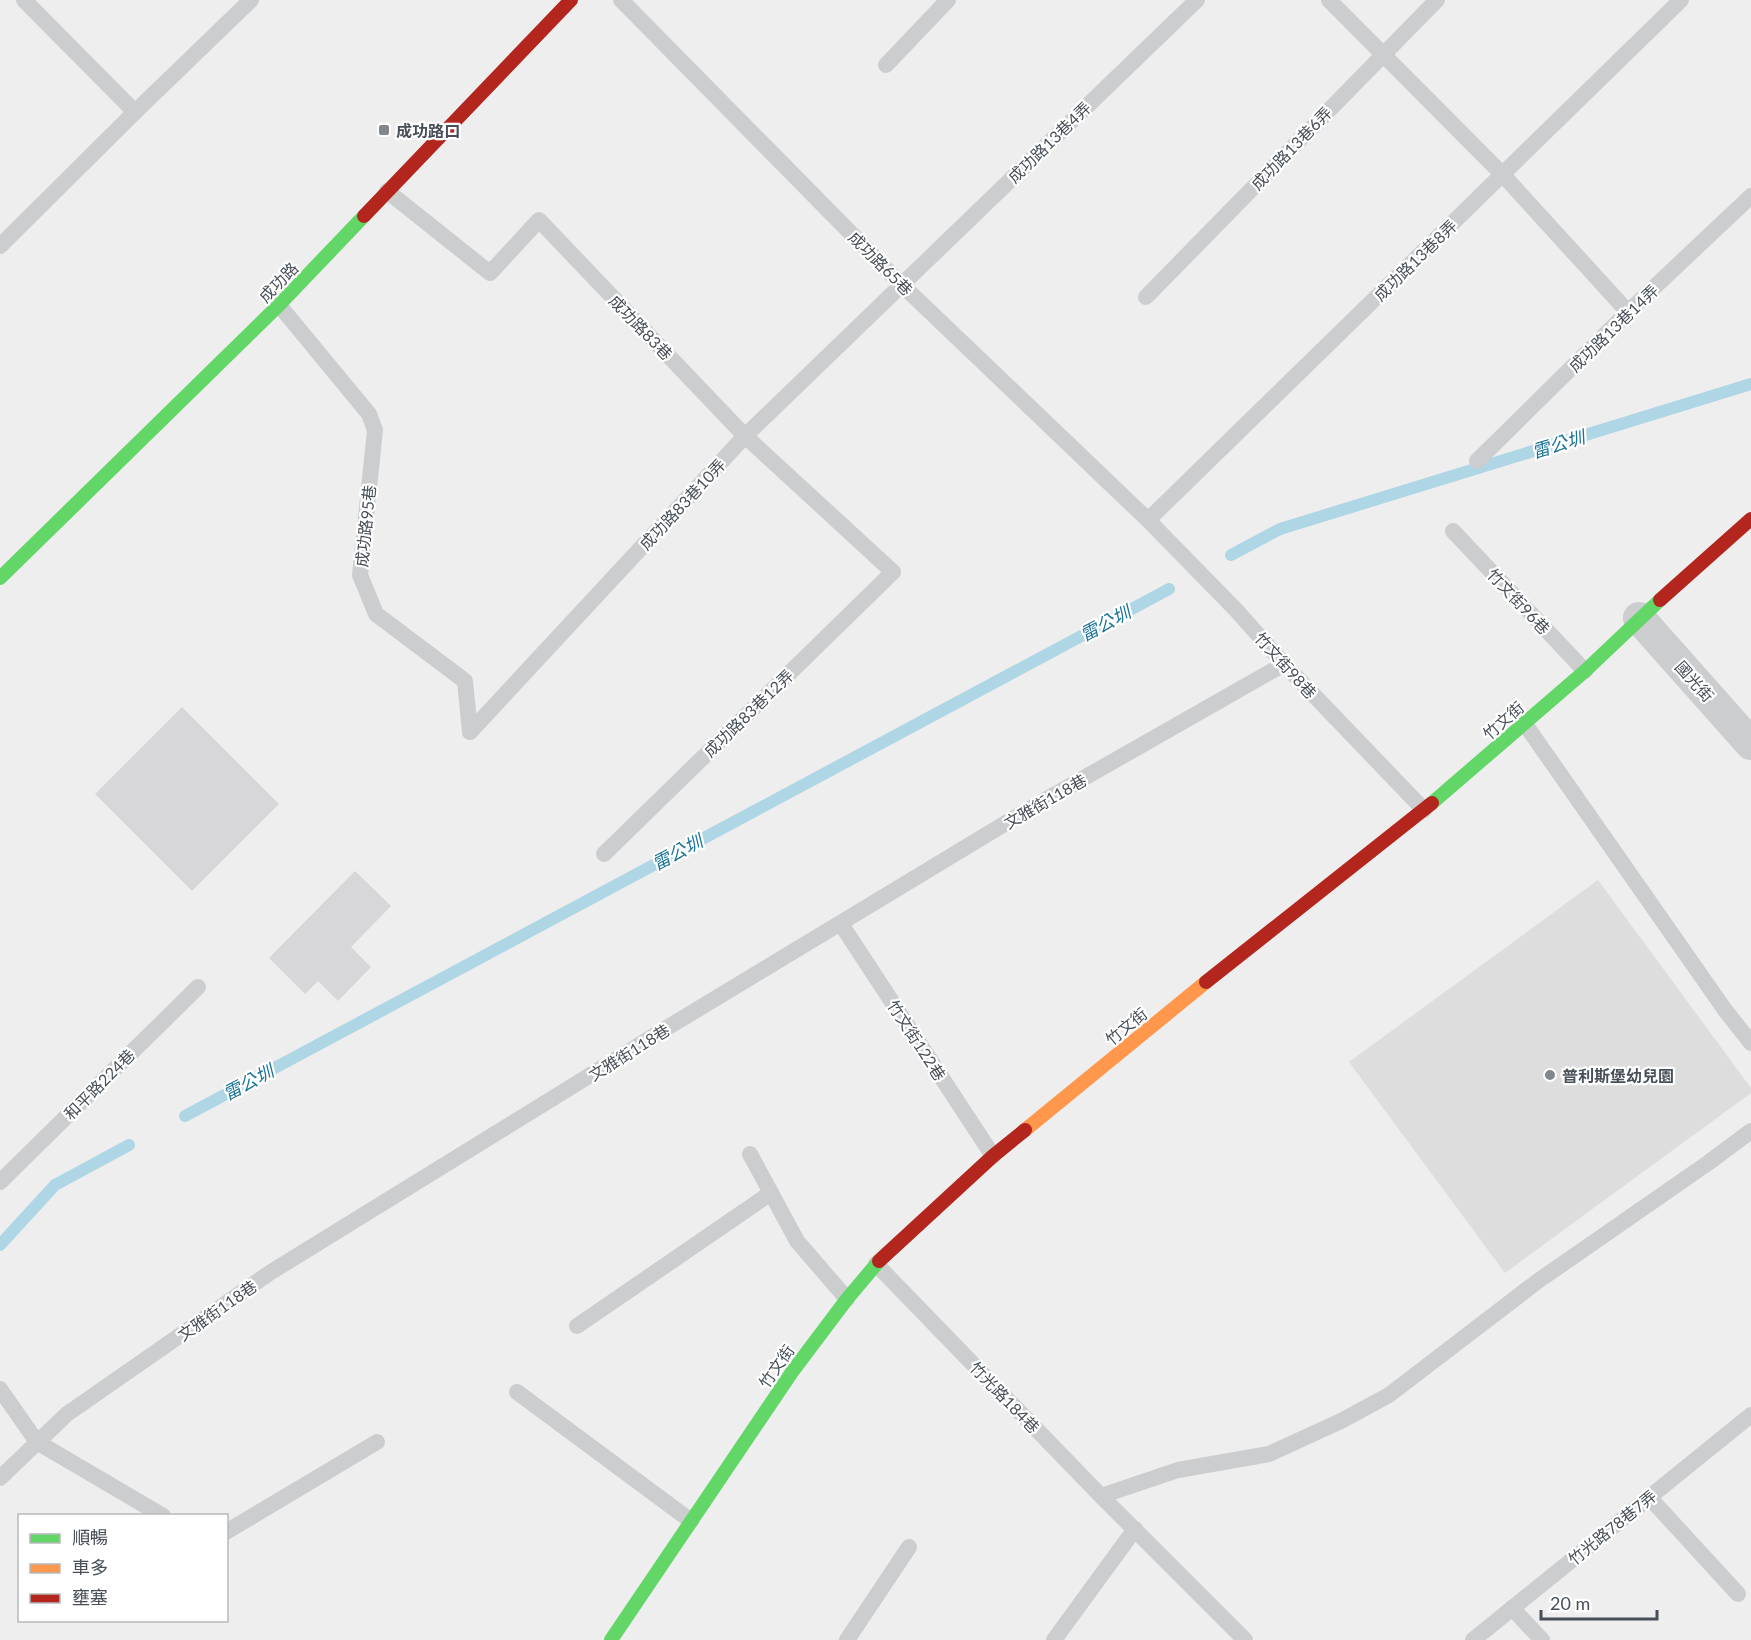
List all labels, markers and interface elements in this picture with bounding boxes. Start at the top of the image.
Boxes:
street label: 成功路13巷4弄 [1004,98,1094,186]
street label: 成功路13巷6弄 [1247,103,1335,193]
place label: 成功路口 [396,121,460,140]
marker: 成功路口 [377,123,391,137]
street label: 成功路13巷8弄 [1370,216,1460,304]
street label: 成功路65巷 [845,227,917,299]
street label: 成功路 [254,258,302,306]
street label: 成功路13巷14弄 [1564,280,1662,376]
street label: 成功路83巷 [605,291,677,363]
water label: 雷公圳 [1529,425,1590,462]
street label: 成功路83巷10弄 [635,455,729,553]
street label: 成功路95巷 [351,484,379,568]
street label: 竹文街96巷 [1484,564,1554,638]
water label: 雷公圳 [1076,599,1137,645]
street label: 竹文街98巷 [1251,628,1321,702]
street label: 國光街 [1672,657,1718,705]
street label: 成功路83巷12弄 [699,665,797,761]
street label: 竹文街 [1479,697,1527,743]
street label: 文雅街118巷 [1000,770,1090,832]
water label: 雷公圳 [648,828,709,874]
street label: 竹文街122巷 [884,996,950,1084]
street label: 竹文街 [1101,1004,1151,1048]
street label: 文雅街118巷 [585,1020,673,1084]
street label: 和平路224巷 [60,1045,138,1123]
water label: 雷公圳 [219,1058,280,1104]
place label: 普利斯堡幼兒園 [1562,1066,1674,1085]
marker: 普利斯堡幼兒園 [1543,1068,1557,1082]
street label: 文雅街118巷 [174,1276,260,1344]
street label: 竹文街 [754,1341,798,1391]
street label: 竹光路184巷 [966,1357,1044,1437]
street label: 竹光路78巷7弄 [1564,1486,1660,1568]
legend [18,1514,228,1622]
text: 順暢 [72,1526,108,1548]
text: 車多 [72,1556,108,1578]
scale bar [1541,1583,1656,1621]
text: 壅塞 [72,1586,108,1608]
text: 20 m [1550,1592,1590,1614]

